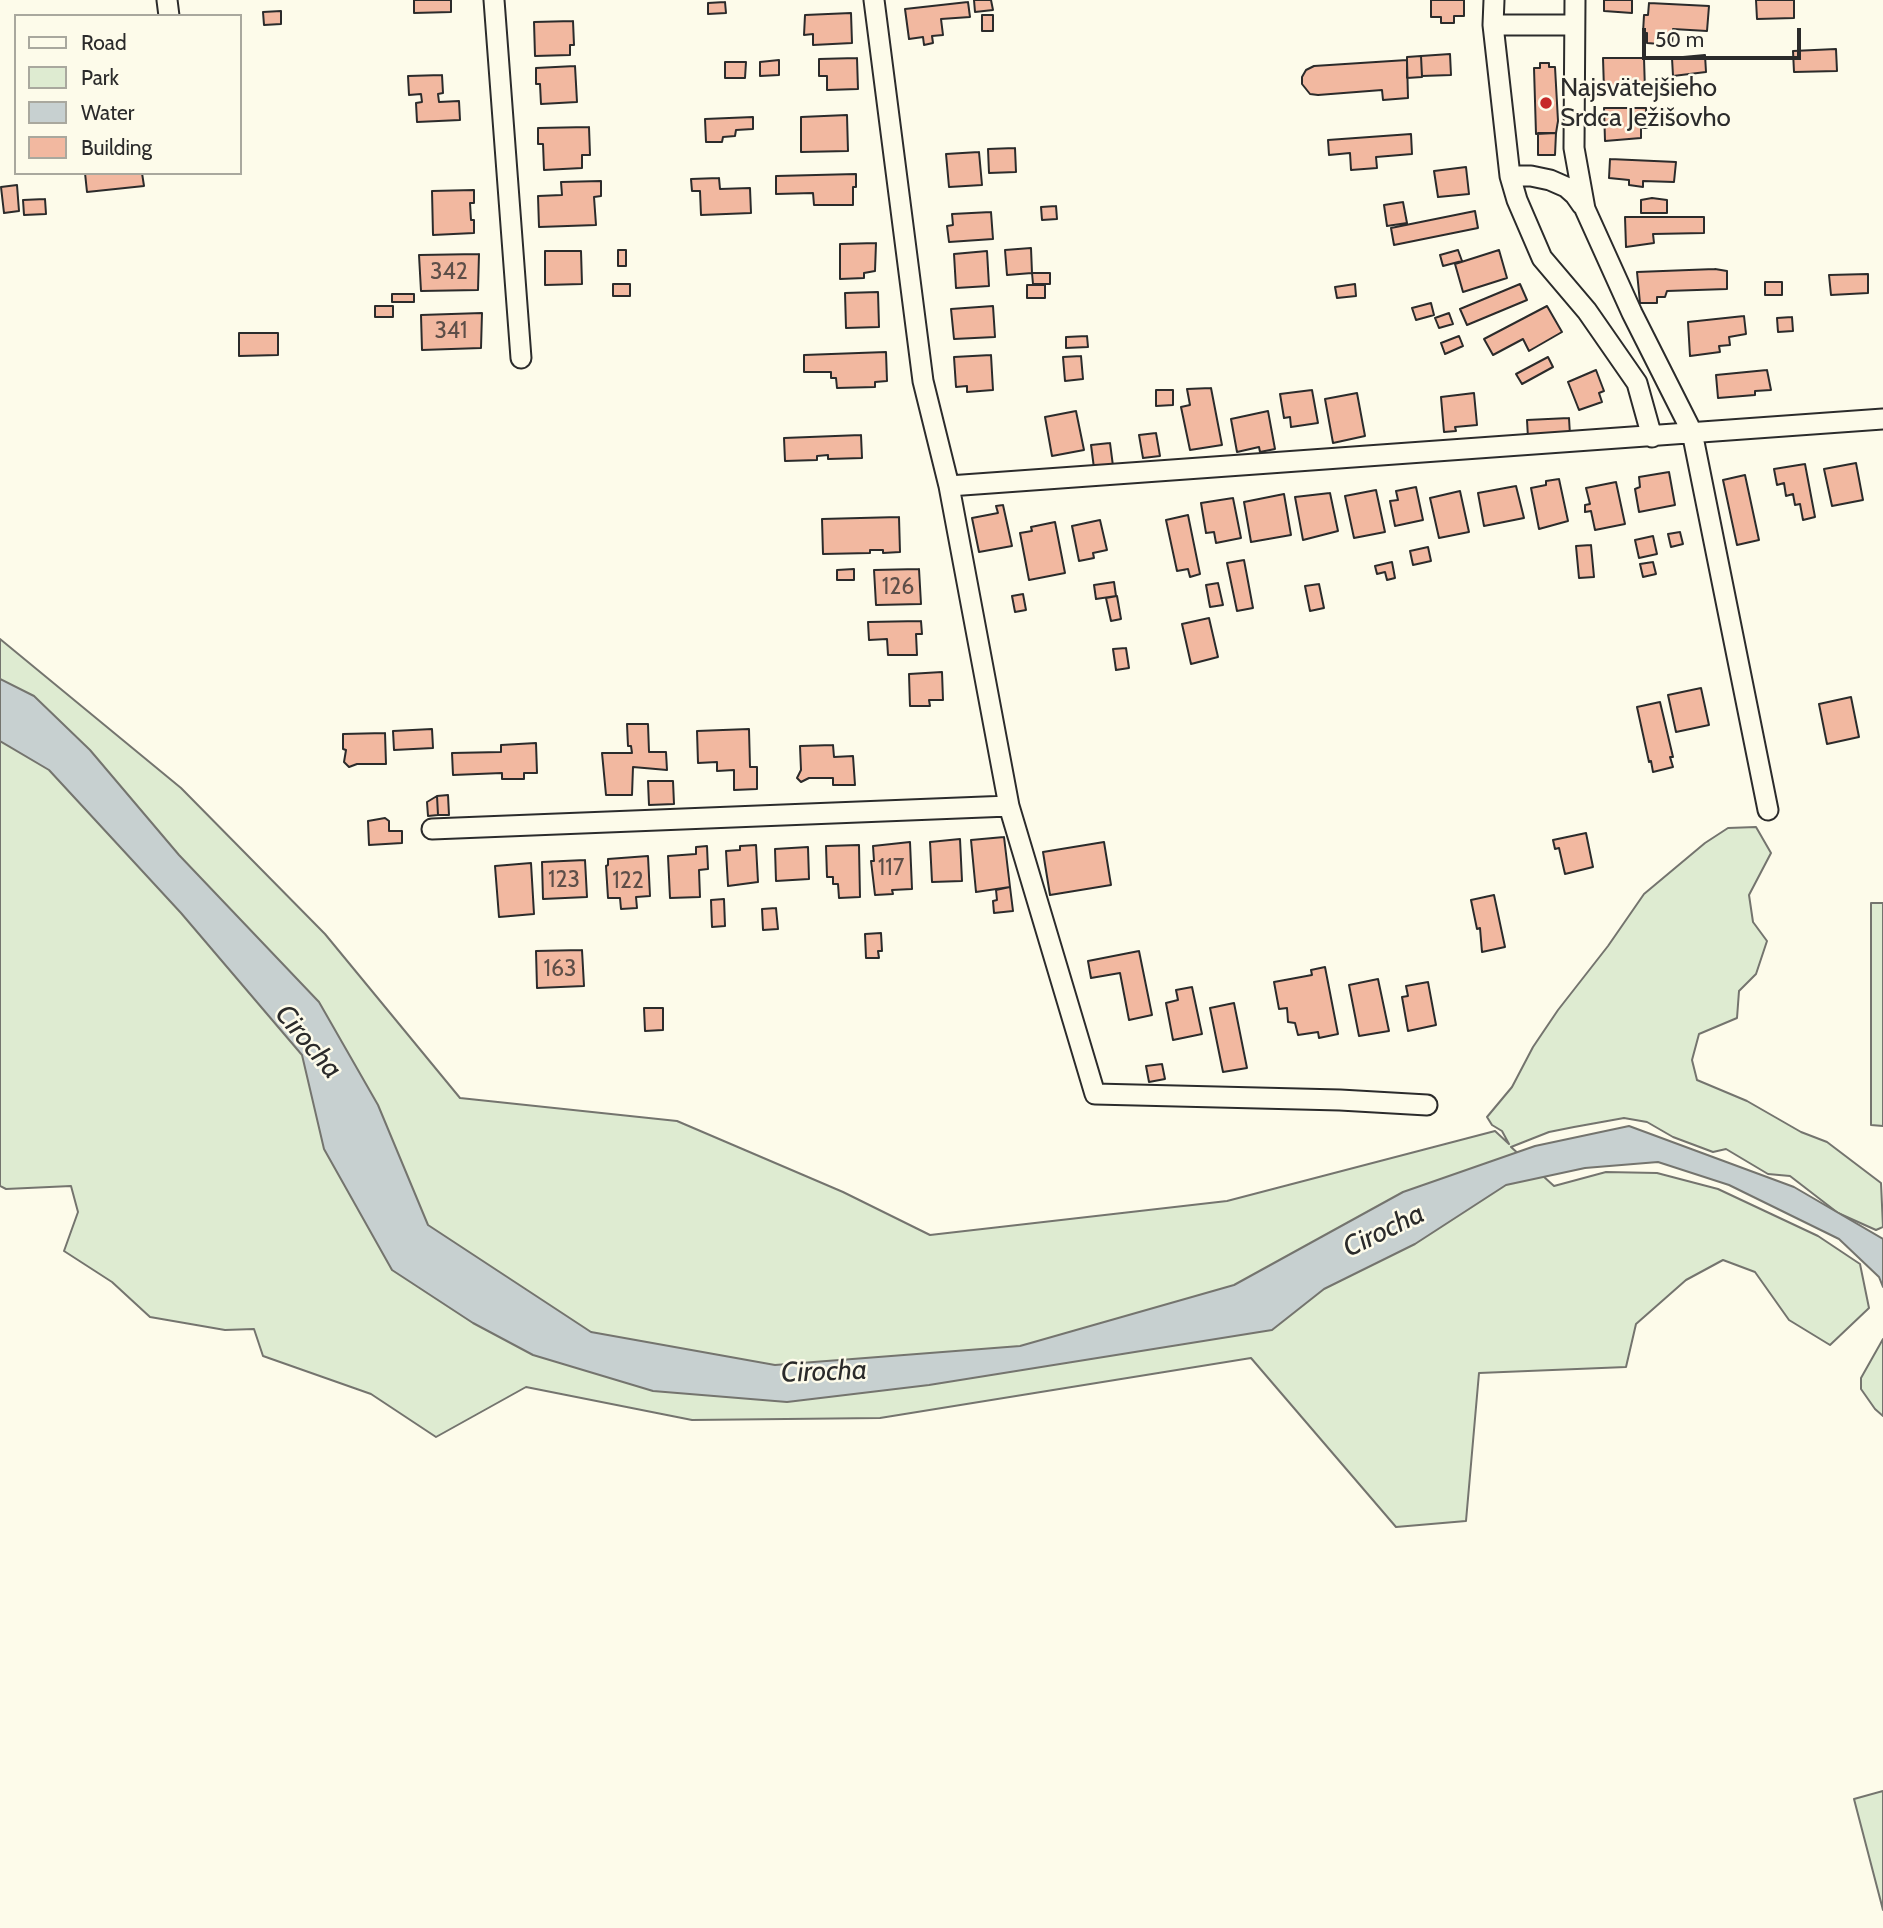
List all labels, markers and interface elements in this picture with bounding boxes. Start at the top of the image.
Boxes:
legend [14,14,242,175]
scale bar [1645,14,1804,58]
text: 50 m [1655,27,1704,52]
text: Road [81,30,127,55]
text: Park [81,65,119,90]
place label: Najsvätejšieho Srdca Ježišovho [1560,72,1731,134]
marker: Najsvätejšieho Srdca Ježišovho [1538,95,1554,111]
text: Water [81,100,134,125]
text: Building [81,135,152,160]
house number: 342 [430,258,468,286]
house number: 341 [434,317,468,345]
house number: 126 [882,573,914,601]
house number: 117 [878,854,904,882]
house number: 123 [548,866,580,894]
house number: 122 [612,867,644,895]
house number: 163 [543,955,577,983]
water label: Cirocha [267,998,349,1086]
water label: Cirocha [1338,1197,1430,1265]
water label: Cirocha [780,1354,868,1390]

